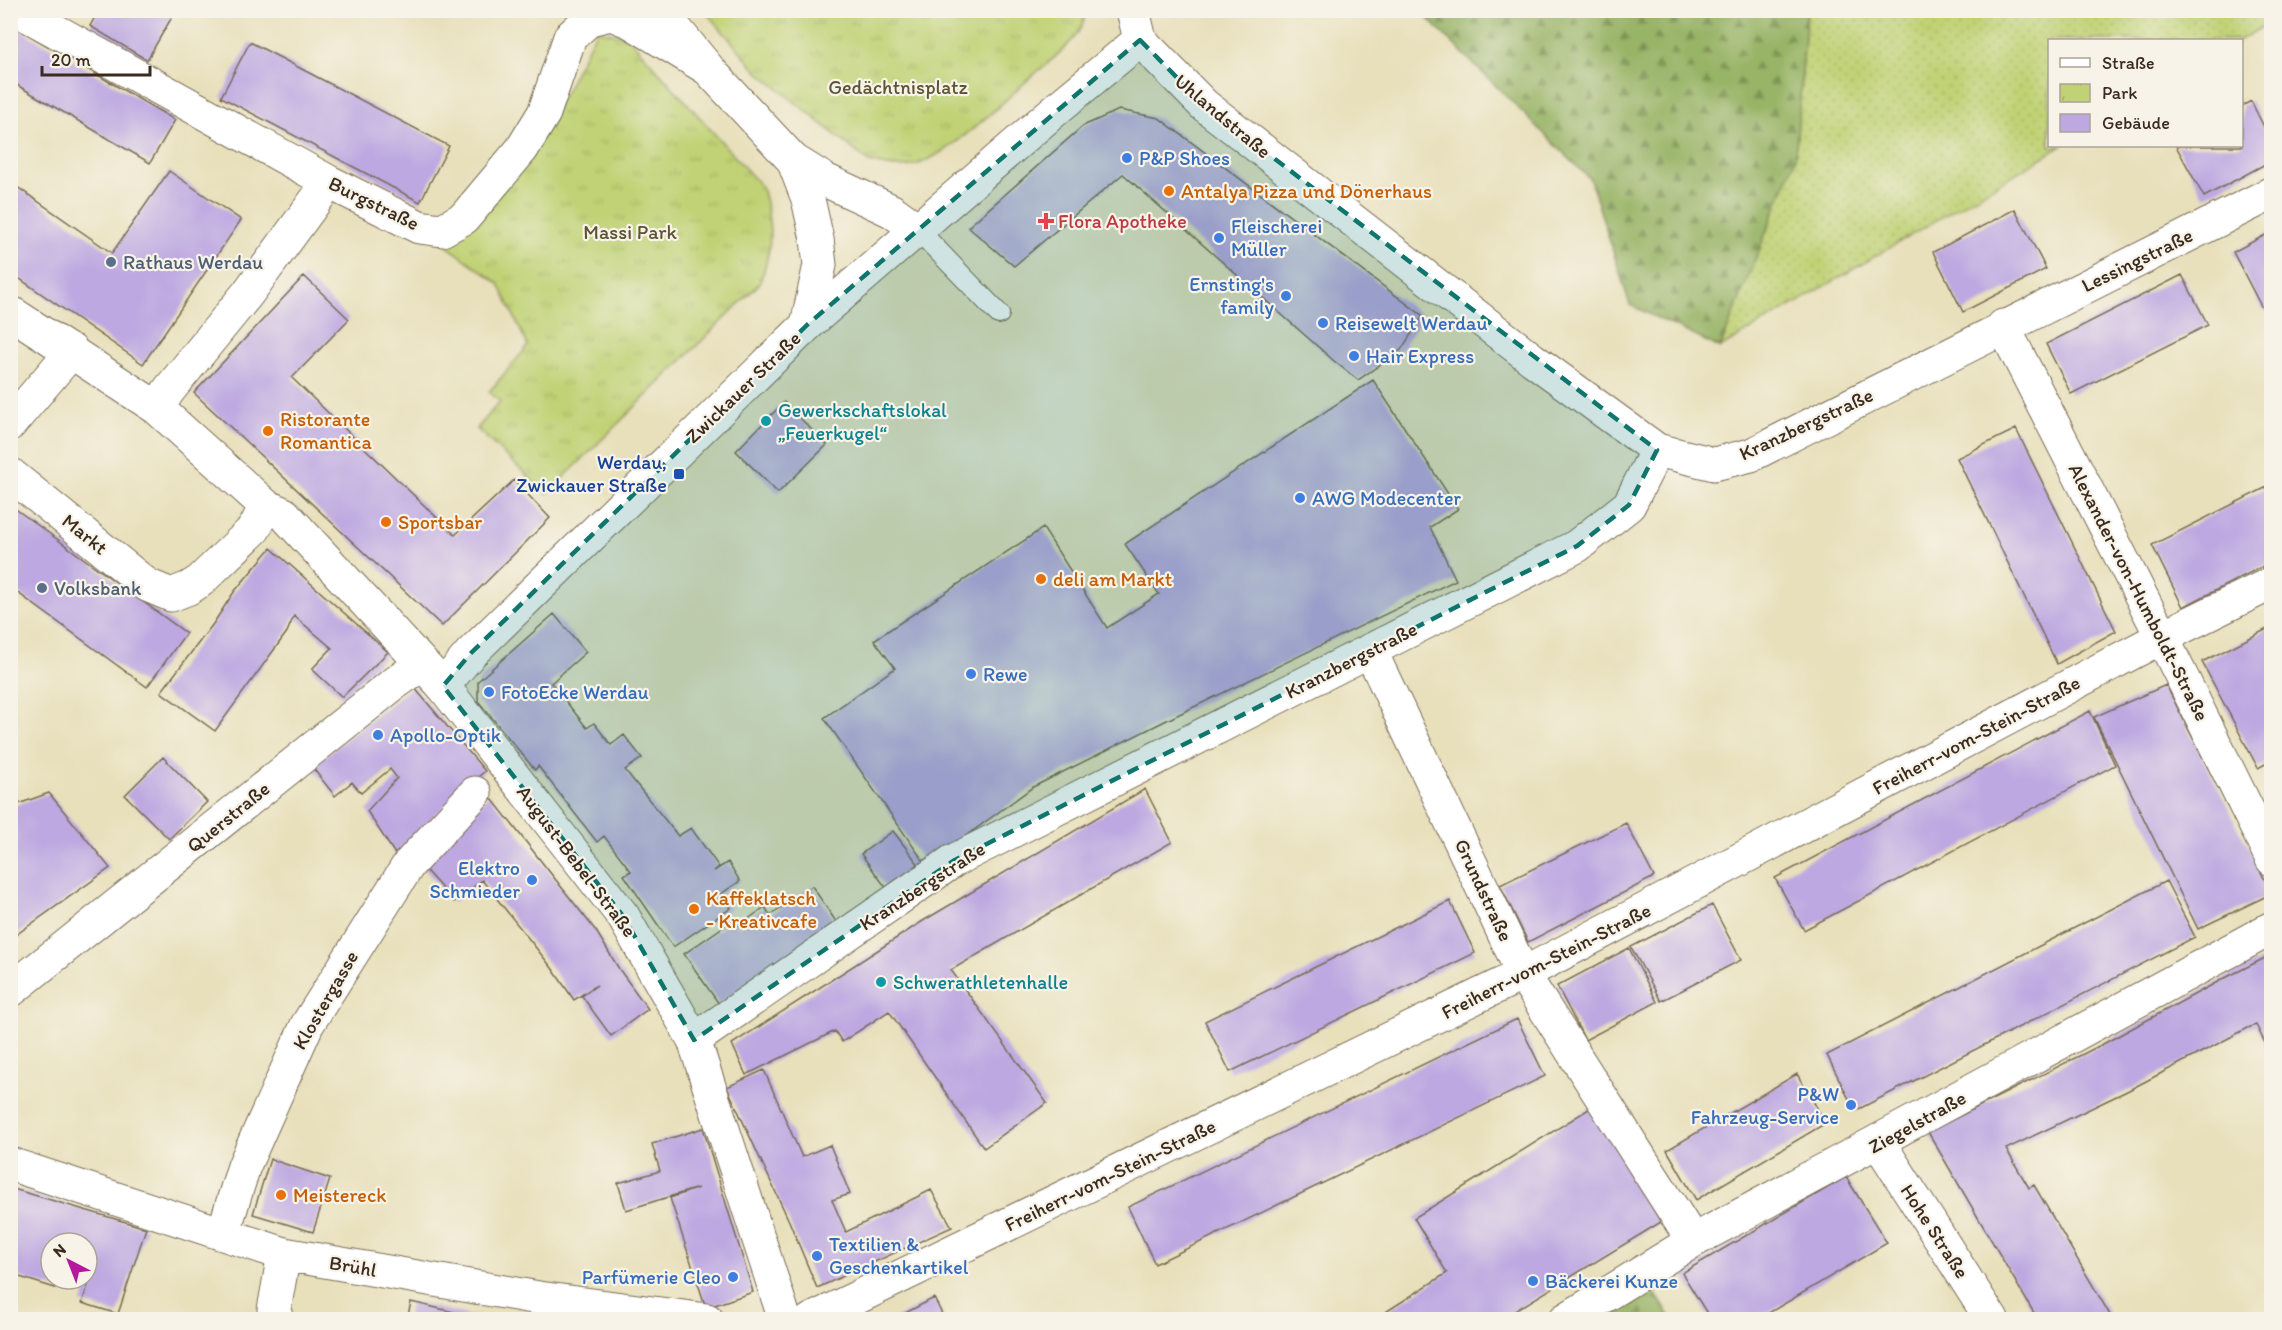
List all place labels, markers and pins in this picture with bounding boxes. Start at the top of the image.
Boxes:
place label: P&P Shoes [1139,146,1230,170]
marker: P&P Shoes [1120,151,1134,165]
place label: Antalya Pizza und Dönerhaus [1181,179,1432,203]
marker: Antalya Pizza und Dönerhaus [1162,184,1176,198]
place label: Flora Apotheke [1058,209,1187,233]
marker: Flora Apotheke [1039,214,1053,228]
place label: Fleischerei Müller [1231,214,1322,261]
marker: Fleischerei Müller [1212,231,1226,245]
place label: Rathaus Werdau [123,250,263,274]
marker: Rathaus Werdau [104,255,118,269]
place label: Ernsting's family [1189,272,1275,319]
marker: Ernsting's family [1279,289,1293,303]
place label: Reisewelt Werdau [1335,311,1487,335]
marker: Reisewelt Werdau [1316,316,1330,330]
place label: Hair Express [1366,344,1474,368]
marker: Hair Express [1347,349,1361,363]
place label: Gewerkschaftslokal „Feuerkugel“ [778,398,947,445]
place label: Ristorante Romantica [280,407,372,454]
marker: Gewerkschaftslokal „Feuerkugel“ [759,414,773,428]
marker: Ristorante Romantica [261,424,275,438]
place label: Werdau, Zwickauer Straße [516,450,667,497]
marker: Werdau, Zwickauer Straße [672,467,686,481]
place label: AWG Modecenter [1312,486,1461,510]
marker: AWG Modecenter [1293,491,1307,505]
place label: Sportsbar [398,510,482,534]
marker: Sportsbar [379,515,393,529]
place label: deli am Markt [1053,567,1172,591]
marker: deli am Markt [1034,572,1048,586]
place label: Volksbank [54,576,142,600]
marker: Volksbank [35,581,49,595]
place label: Rewe [983,662,1028,686]
marker: Rewe [964,667,978,681]
place label: FotoEcke Werdau [501,680,649,704]
marker: FotoEcke Werdau [482,685,496,699]
place label: Apollo-Optik [390,723,502,747]
marker: Apollo-Optik [371,728,385,742]
place label: Elektro Schmieder [429,856,520,903]
marker: Elektro Schmieder [525,873,539,887]
place label: Kaffeklatsch - Kreativcafe [706,886,817,933]
marker: Kaffeklatsch - Kreativcafe [687,902,701,916]
place label: Schwerathletenhalle [893,970,1068,994]
marker: Schwerathletenhalle [874,975,888,989]
place label: P&W Fahrzeug-Service [1691,1082,1839,1129]
marker: P&W Fahrzeug-Service [1844,1098,1858,1112]
place label: Meistereck [293,1183,386,1207]
marker: Meistereck [274,1188,288,1202]
place label: Textilien & Geschenkartikel [829,1232,969,1279]
marker: Textilien & Geschenkartikel [810,1249,824,1263]
place label: Parfümerie Cleo [582,1265,721,1289]
place label: Bäckerei Kunze [1545,1269,1678,1293]
marker: Parfümerie Cleo [726,1270,740,1284]
marker: Bäckerei Kunze [1526,1274,1540,1288]

